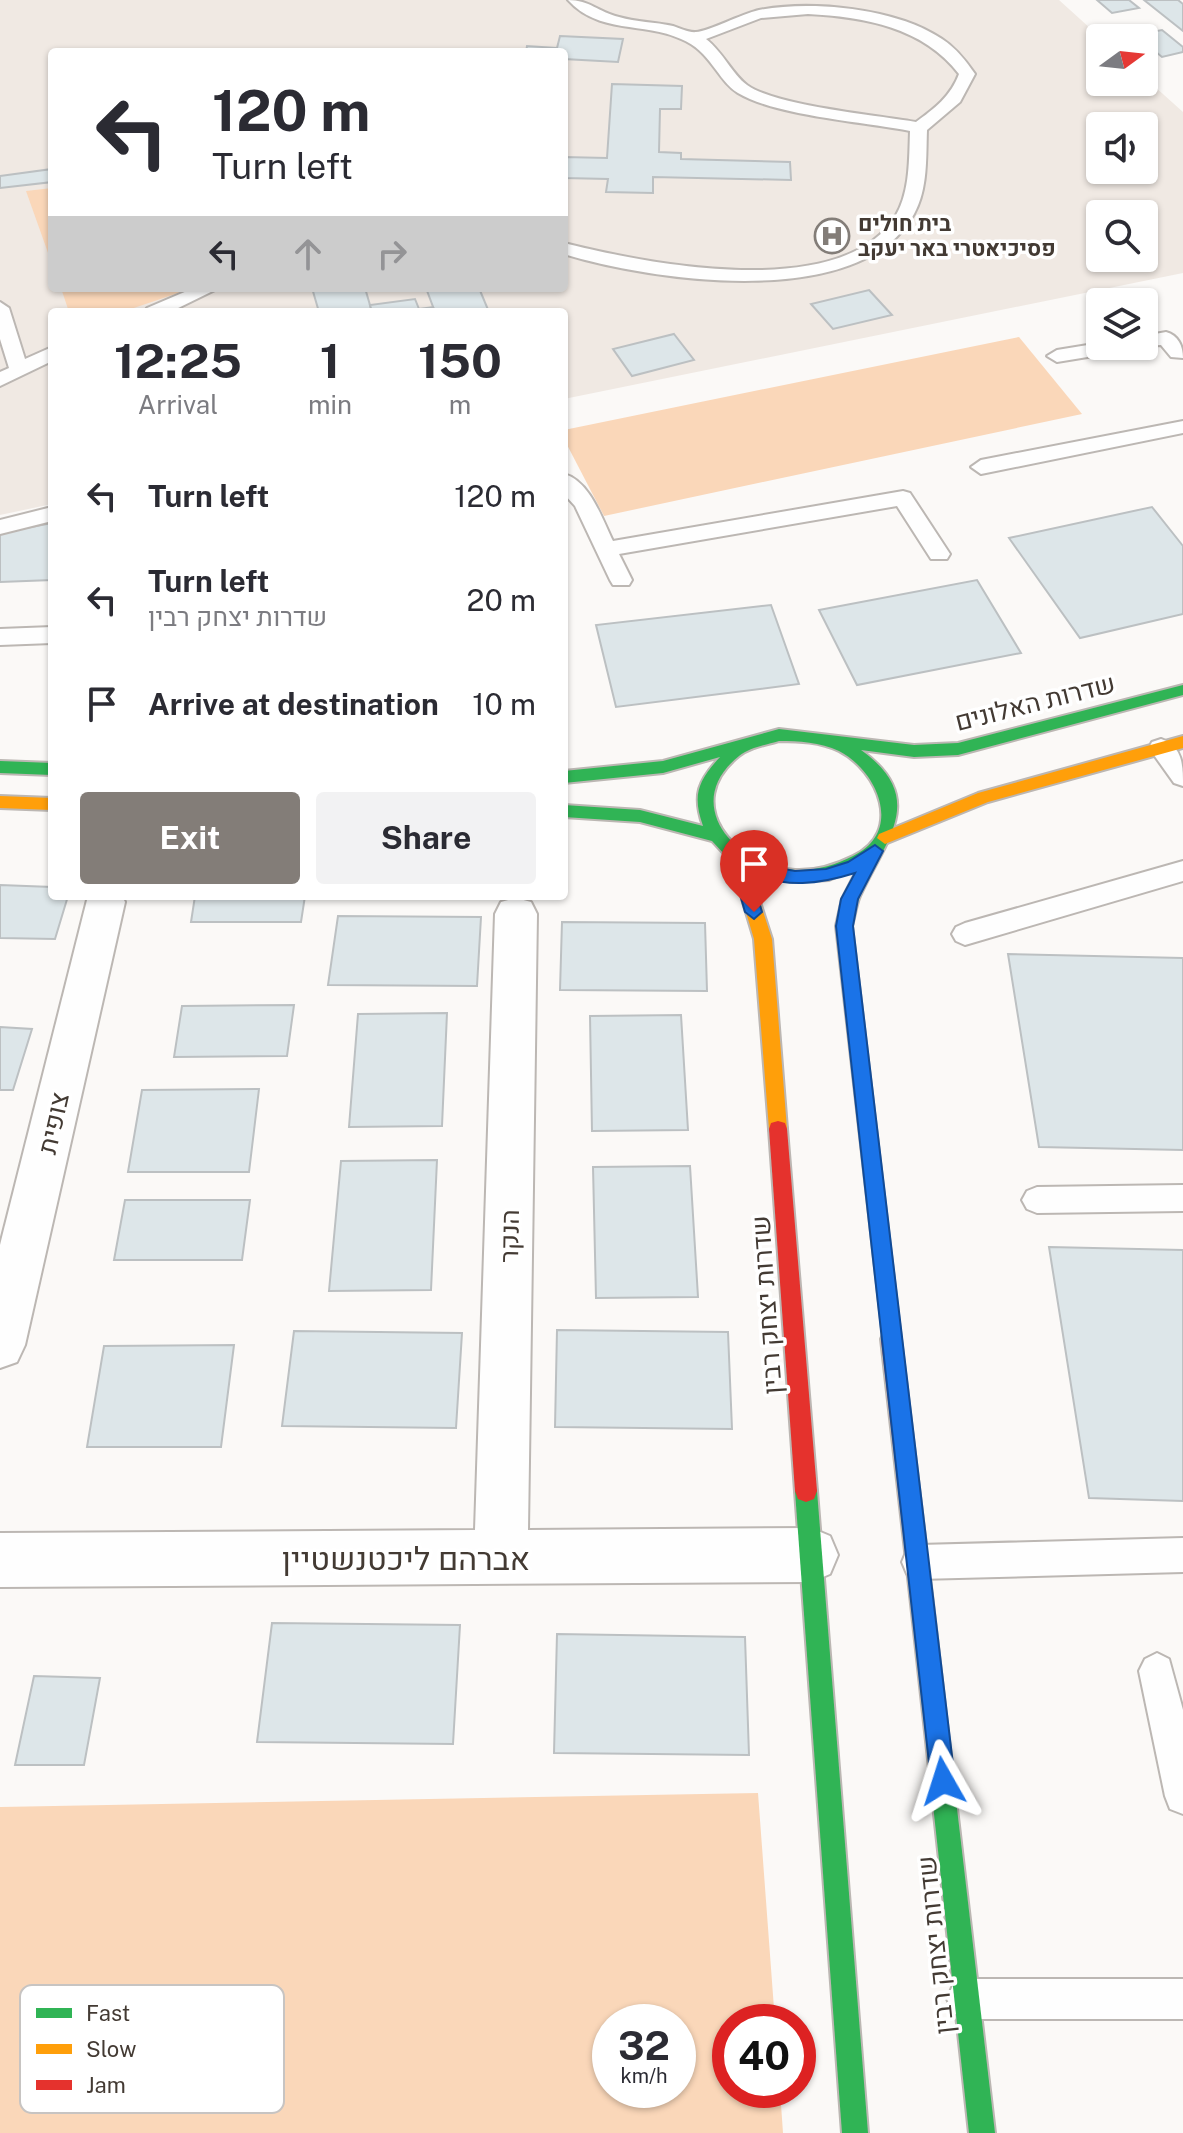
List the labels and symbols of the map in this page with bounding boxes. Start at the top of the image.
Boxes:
north arrow [1086,24,1158,96]
place label: בית חולים פסיכיאטרי באר יעקב [858,210,1056,261]
hospital icon: בית חולים פסיכיאטרי באר יעקב [813,217,851,255]
street label: שדרות האלונים [952,667,1118,737]
pin [720,830,788,912]
street label: צופית [31,1089,75,1157]
street label: הנקר [493,1209,525,1263]
street label: שדרות יצחק רבין [744,1215,788,1395]
street label: אברהם ליכטנשטיין [282,1540,530,1577]
position arrow [901,1739,985,1823]
street label: שדרות יצחק רבין [910,1854,960,2036]
legend [20,1985,284,2113]
text: Fast [86,2000,130,2026]
speed limit sign: 40 [712,2004,816,2108]
text: Slow [86,2036,136,2062]
text: Jam [86,2072,126,2098]

